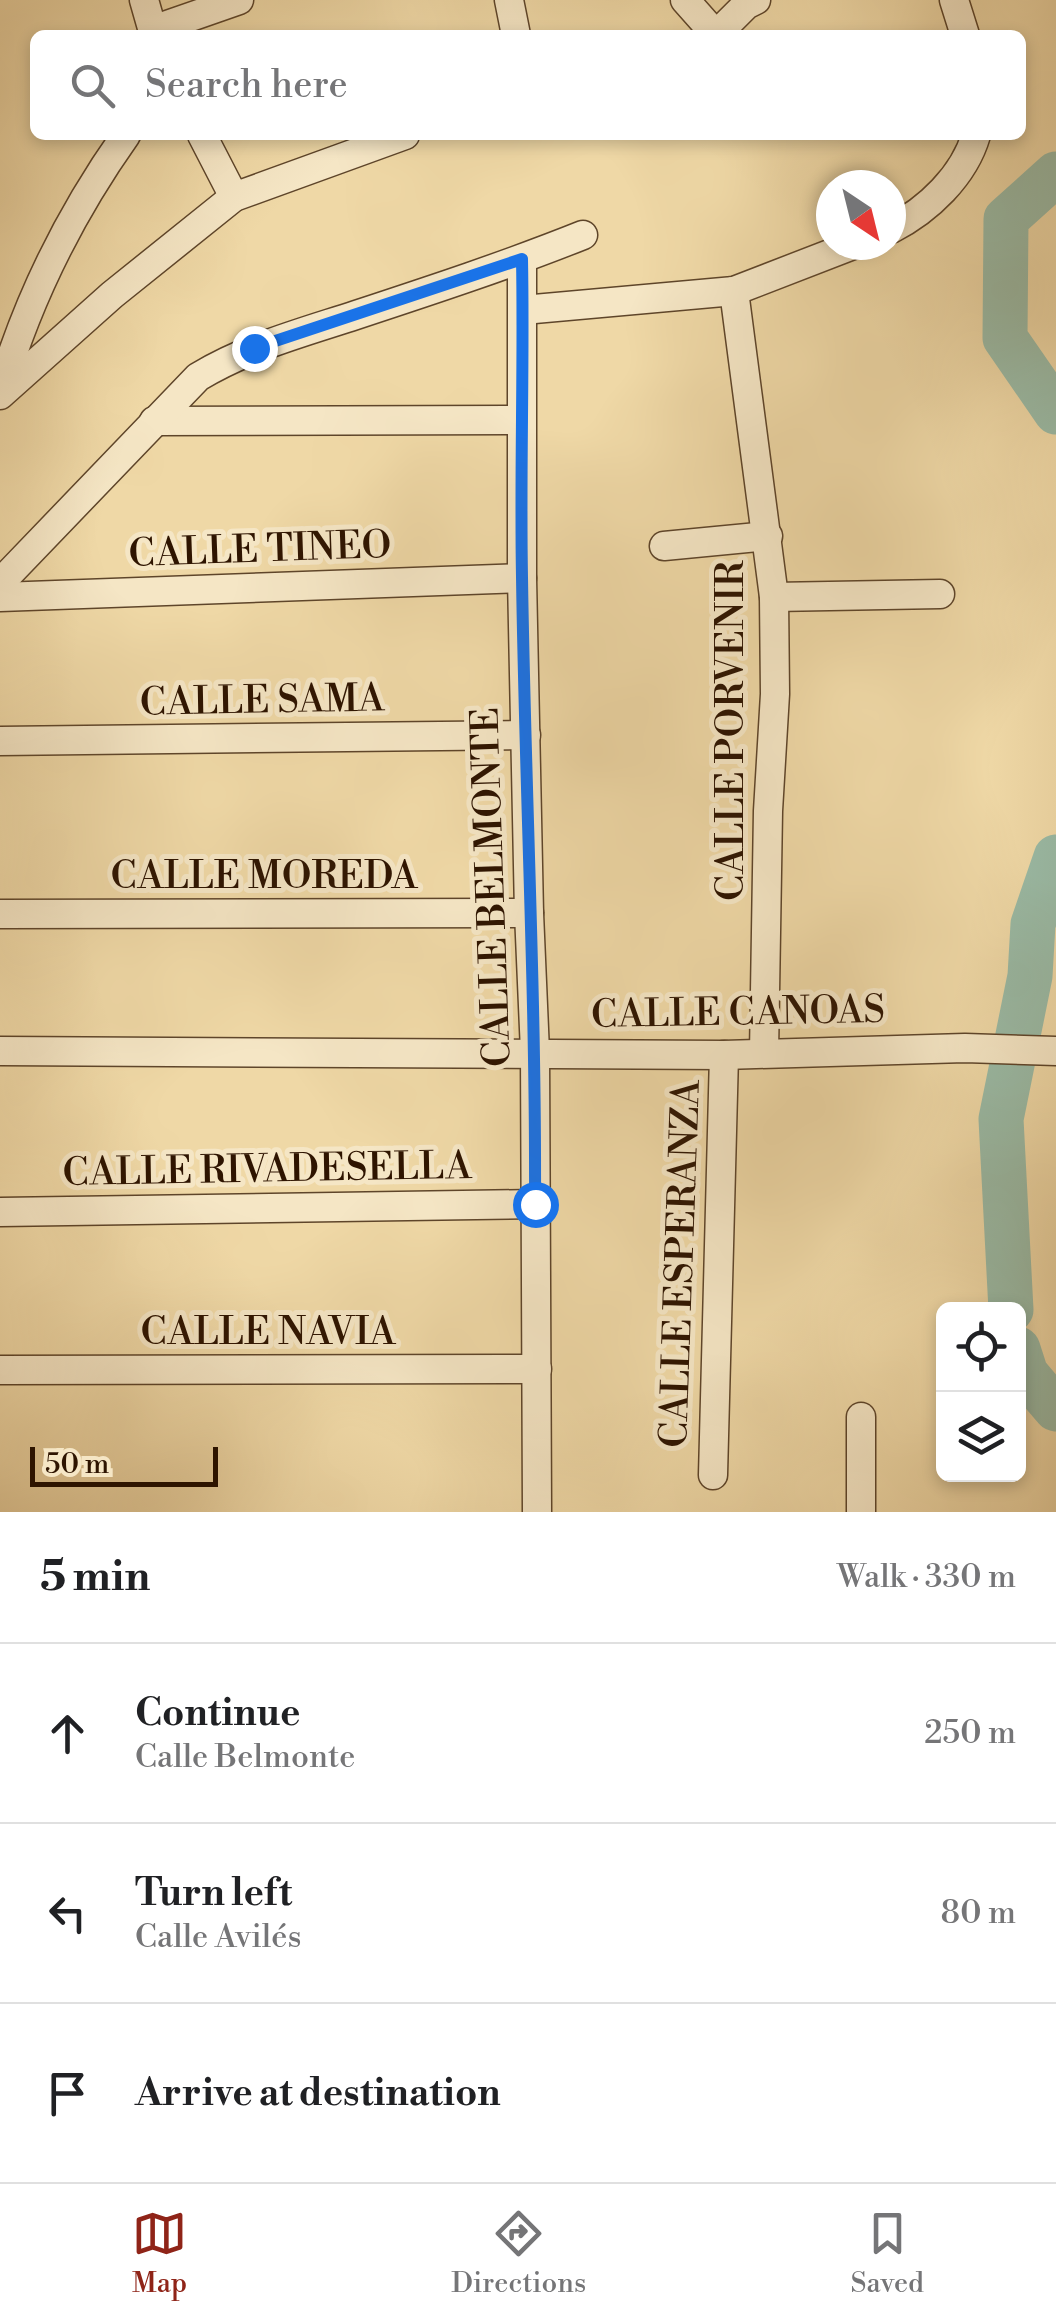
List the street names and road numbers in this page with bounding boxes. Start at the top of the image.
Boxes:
street label: CALLE TINEO [128,522,392,578]
street label: CALLE PORVENIR [708,559,755,901]
street label: CALLE SAMA [139,675,386,727]
street label: CALLE BELMONTE [462,706,522,1068]
street label: CALLE MOREDA [110,853,418,900]
street label: CALLE CANOAS [591,987,885,1039]
street label: CALLE ESPERANZA [651,1078,711,1449]
street label: CALLE RIVADESELLA [62,1143,473,1197]
street label: CALLE NAVIA [140,1309,397,1356]

